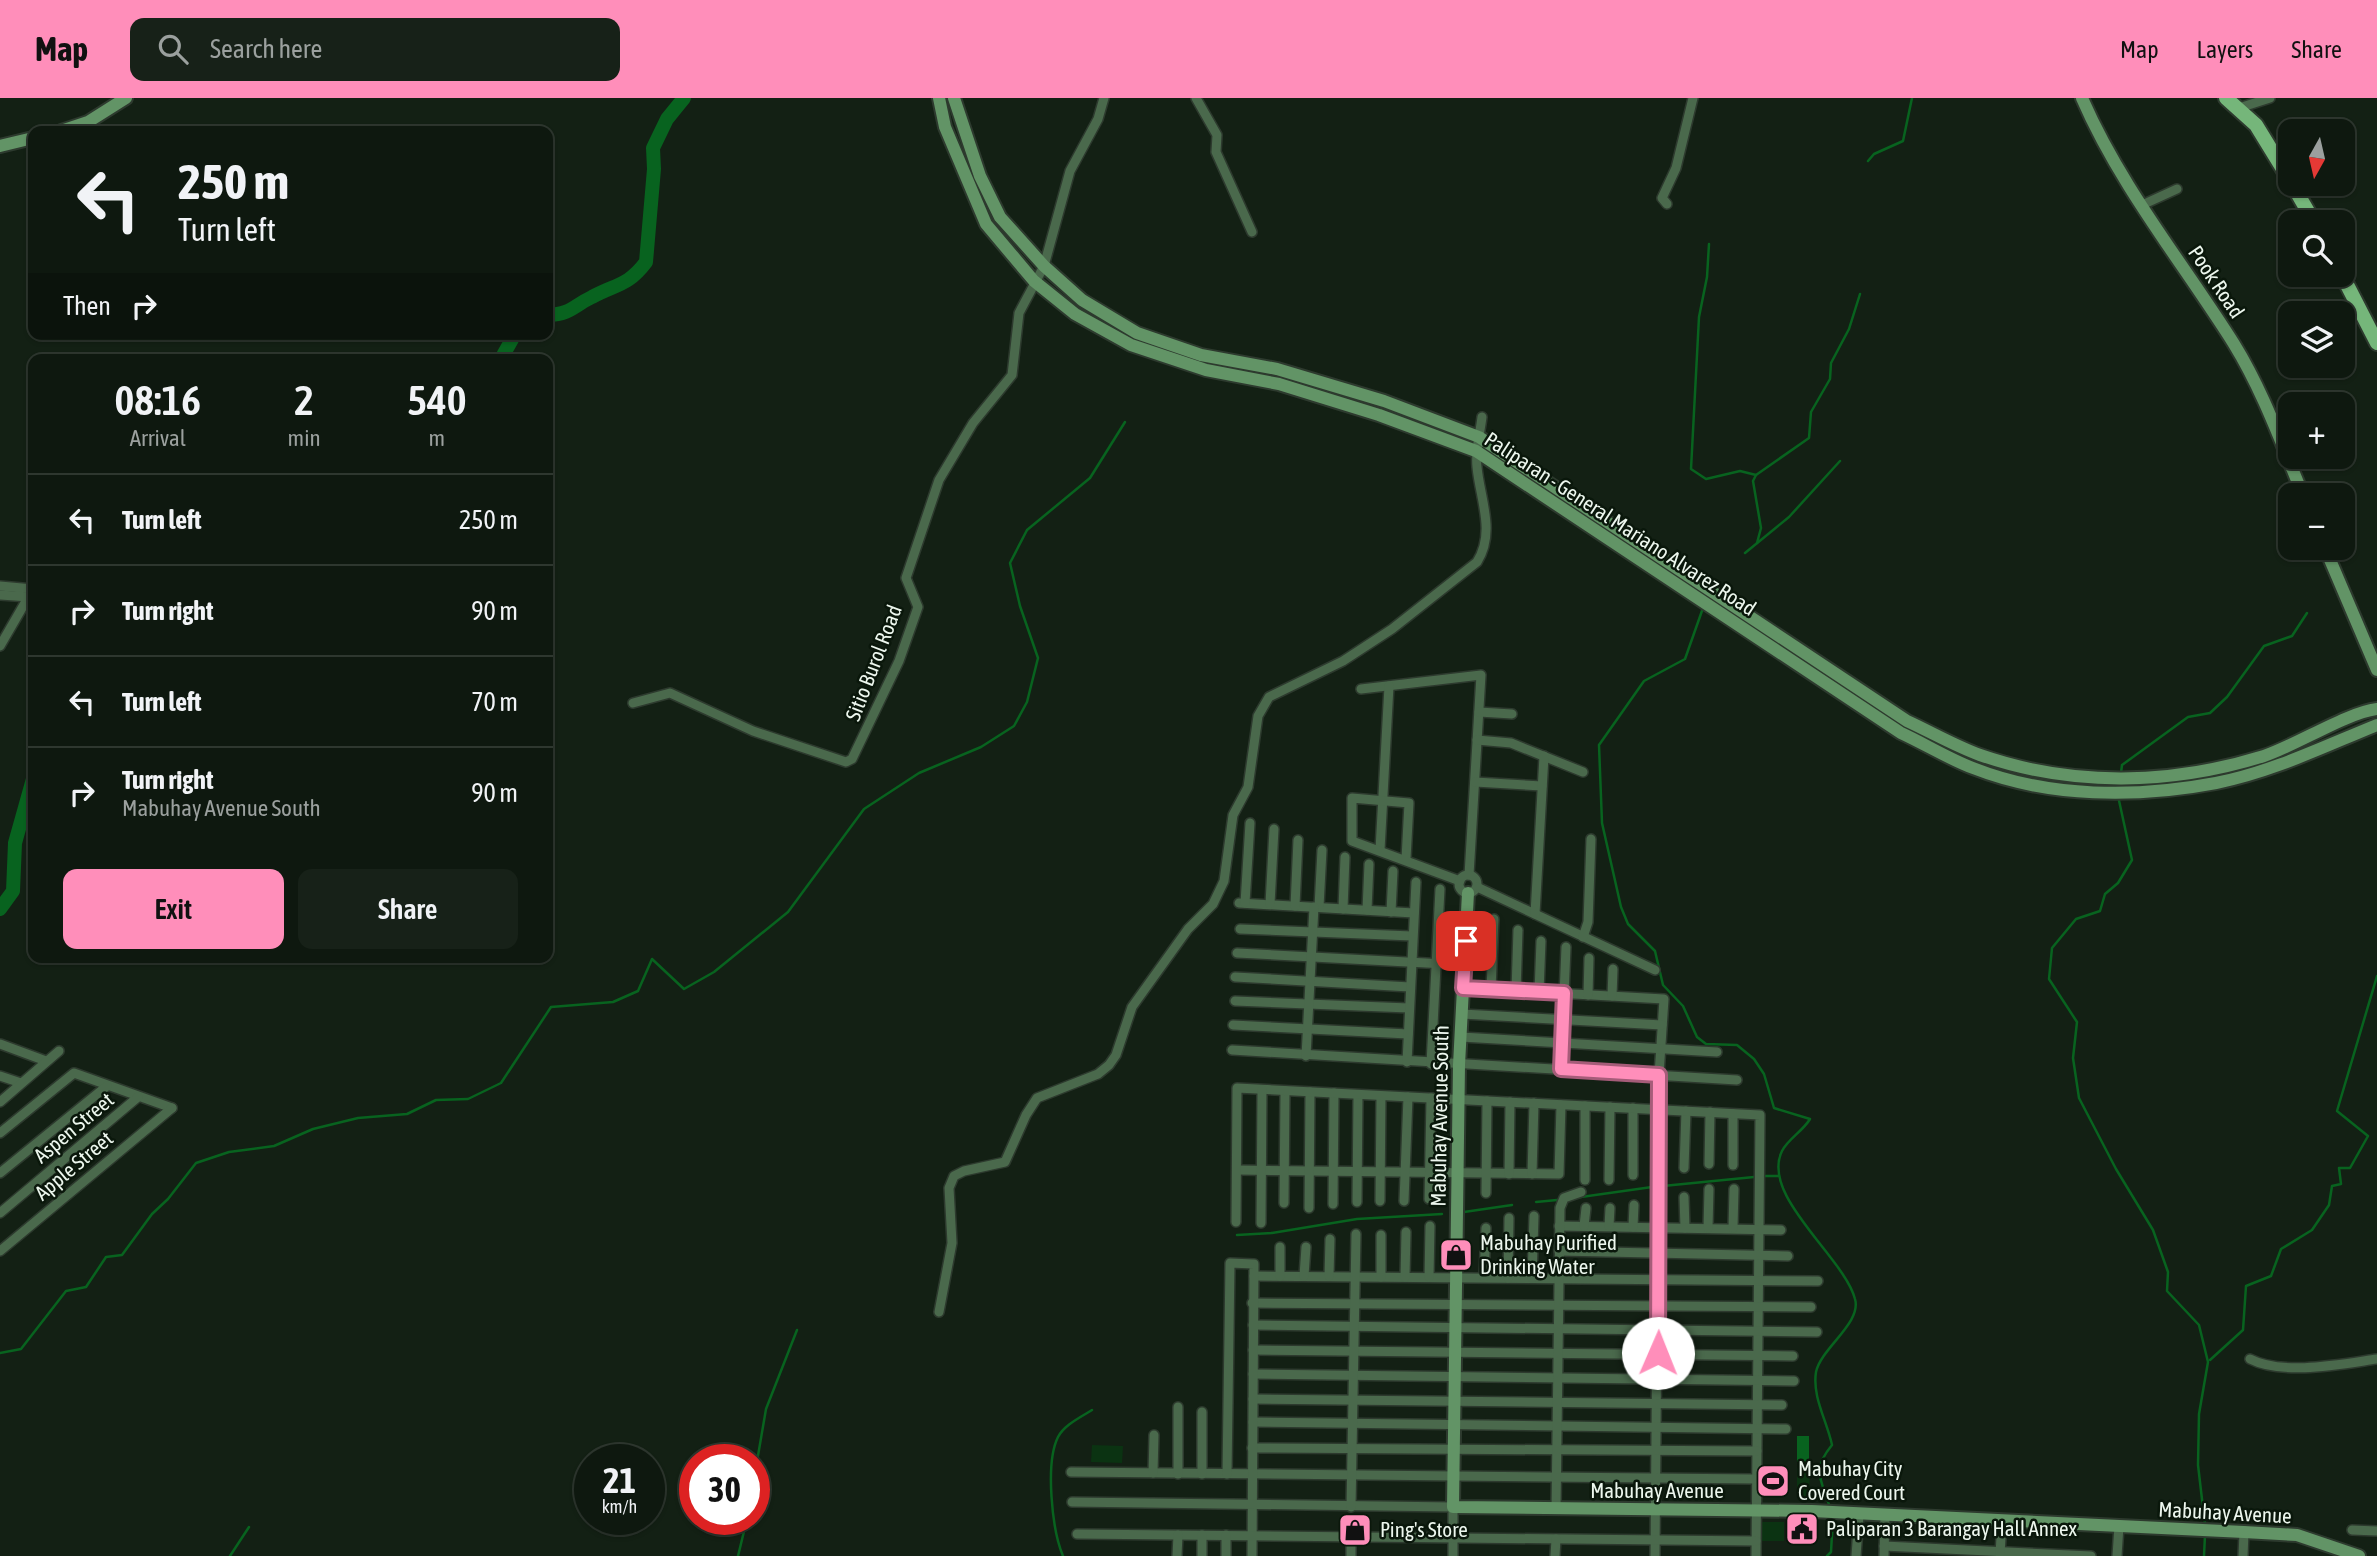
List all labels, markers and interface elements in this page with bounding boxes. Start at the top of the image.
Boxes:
search box [130,18,620,81]
text: Map [35,30,88,68]
icon: search [154,30,192,68]
text: Search here [210,34,322,64]
text: Map [2120,36,2159,63]
text: Layers [2197,36,2253,63]
text: Share [2291,36,2342,63]
north arrow [2278,119,2356,196]
map controls [2278,119,2355,560]
text: 250 m [178,153,289,209]
icon: left [63,154,154,245]
button: search [2278,210,2355,287]
text: Turn left [178,211,276,248]
street label: Pook Road [2184,241,2250,322]
icon: right [125,287,163,325]
text: Then [63,291,111,321]
button: layers [2278,301,2355,378]
text: 08:16 [115,376,201,424]
text: 2 [294,376,314,424]
text: 540 [407,376,466,424]
button: + [2278,392,2355,469]
text: Arrival [130,425,186,451]
text: min [288,425,321,451]
text: m [429,425,445,451]
street label: Paliparan - General Mariano Alvarez Road [1480,426,1761,620]
button: − [2278,483,2355,560]
icon: left [63,501,101,539]
text: Turn left [122,505,202,535]
text: 250 m [459,505,518,535]
icon: right [63,592,101,630]
text: Turn right [122,596,213,626]
text: 90 m [471,596,518,626]
street label: Sitio Burol Road [840,601,906,724]
icon: left [63,683,101,721]
text: Turn left [122,687,202,717]
text: 70 m [471,687,518,717]
text: Turn right [122,765,213,795]
icon: right [63,774,101,812]
text: 90 m [471,778,518,808]
text: Mabuhay Avenue South [122,795,321,821]
button: Exit [63,869,284,949]
button: Share [298,869,518,949]
pin [1436,911,1496,971]
icon: arrive [1447,922,1485,960]
street label: Mabuhay Avenue South [1425,1025,1453,1207]
street label: Aspen Street [29,1087,118,1167]
street label: Apple Street [30,1126,117,1205]
place label: Mabuhay Purified Drinking Water [1480,1230,1617,1278]
shop icon: Mabuhay Purified Drinking Water [1437,1236,1475,1274]
position arrow [1621,1316,1695,1390]
speed limit sign: 30 [679,1444,770,1535]
place label: Mabuhay City Covered Court [1798,1456,1905,1504]
text: 21 [603,1460,636,1500]
sports icon: Mabuhay City Covered Court [1754,1462,1792,1500]
street label: Mabuhay Avenue [1590,1478,1724,1502]
text: km/h [602,1496,637,1517]
street label: Mabuhay Avenue [2158,1497,2292,1527]
public building icon: Paliparan 3 Barangay Hall Annex [1783,1510,1821,1548]
shop icon: Ping's Store [1336,1511,1374,1549]
place label: Paliparan 3 Barangay Hall Annex [1826,1516,2077,1540]
place label: Ping's Store [1380,1517,1468,1541]

